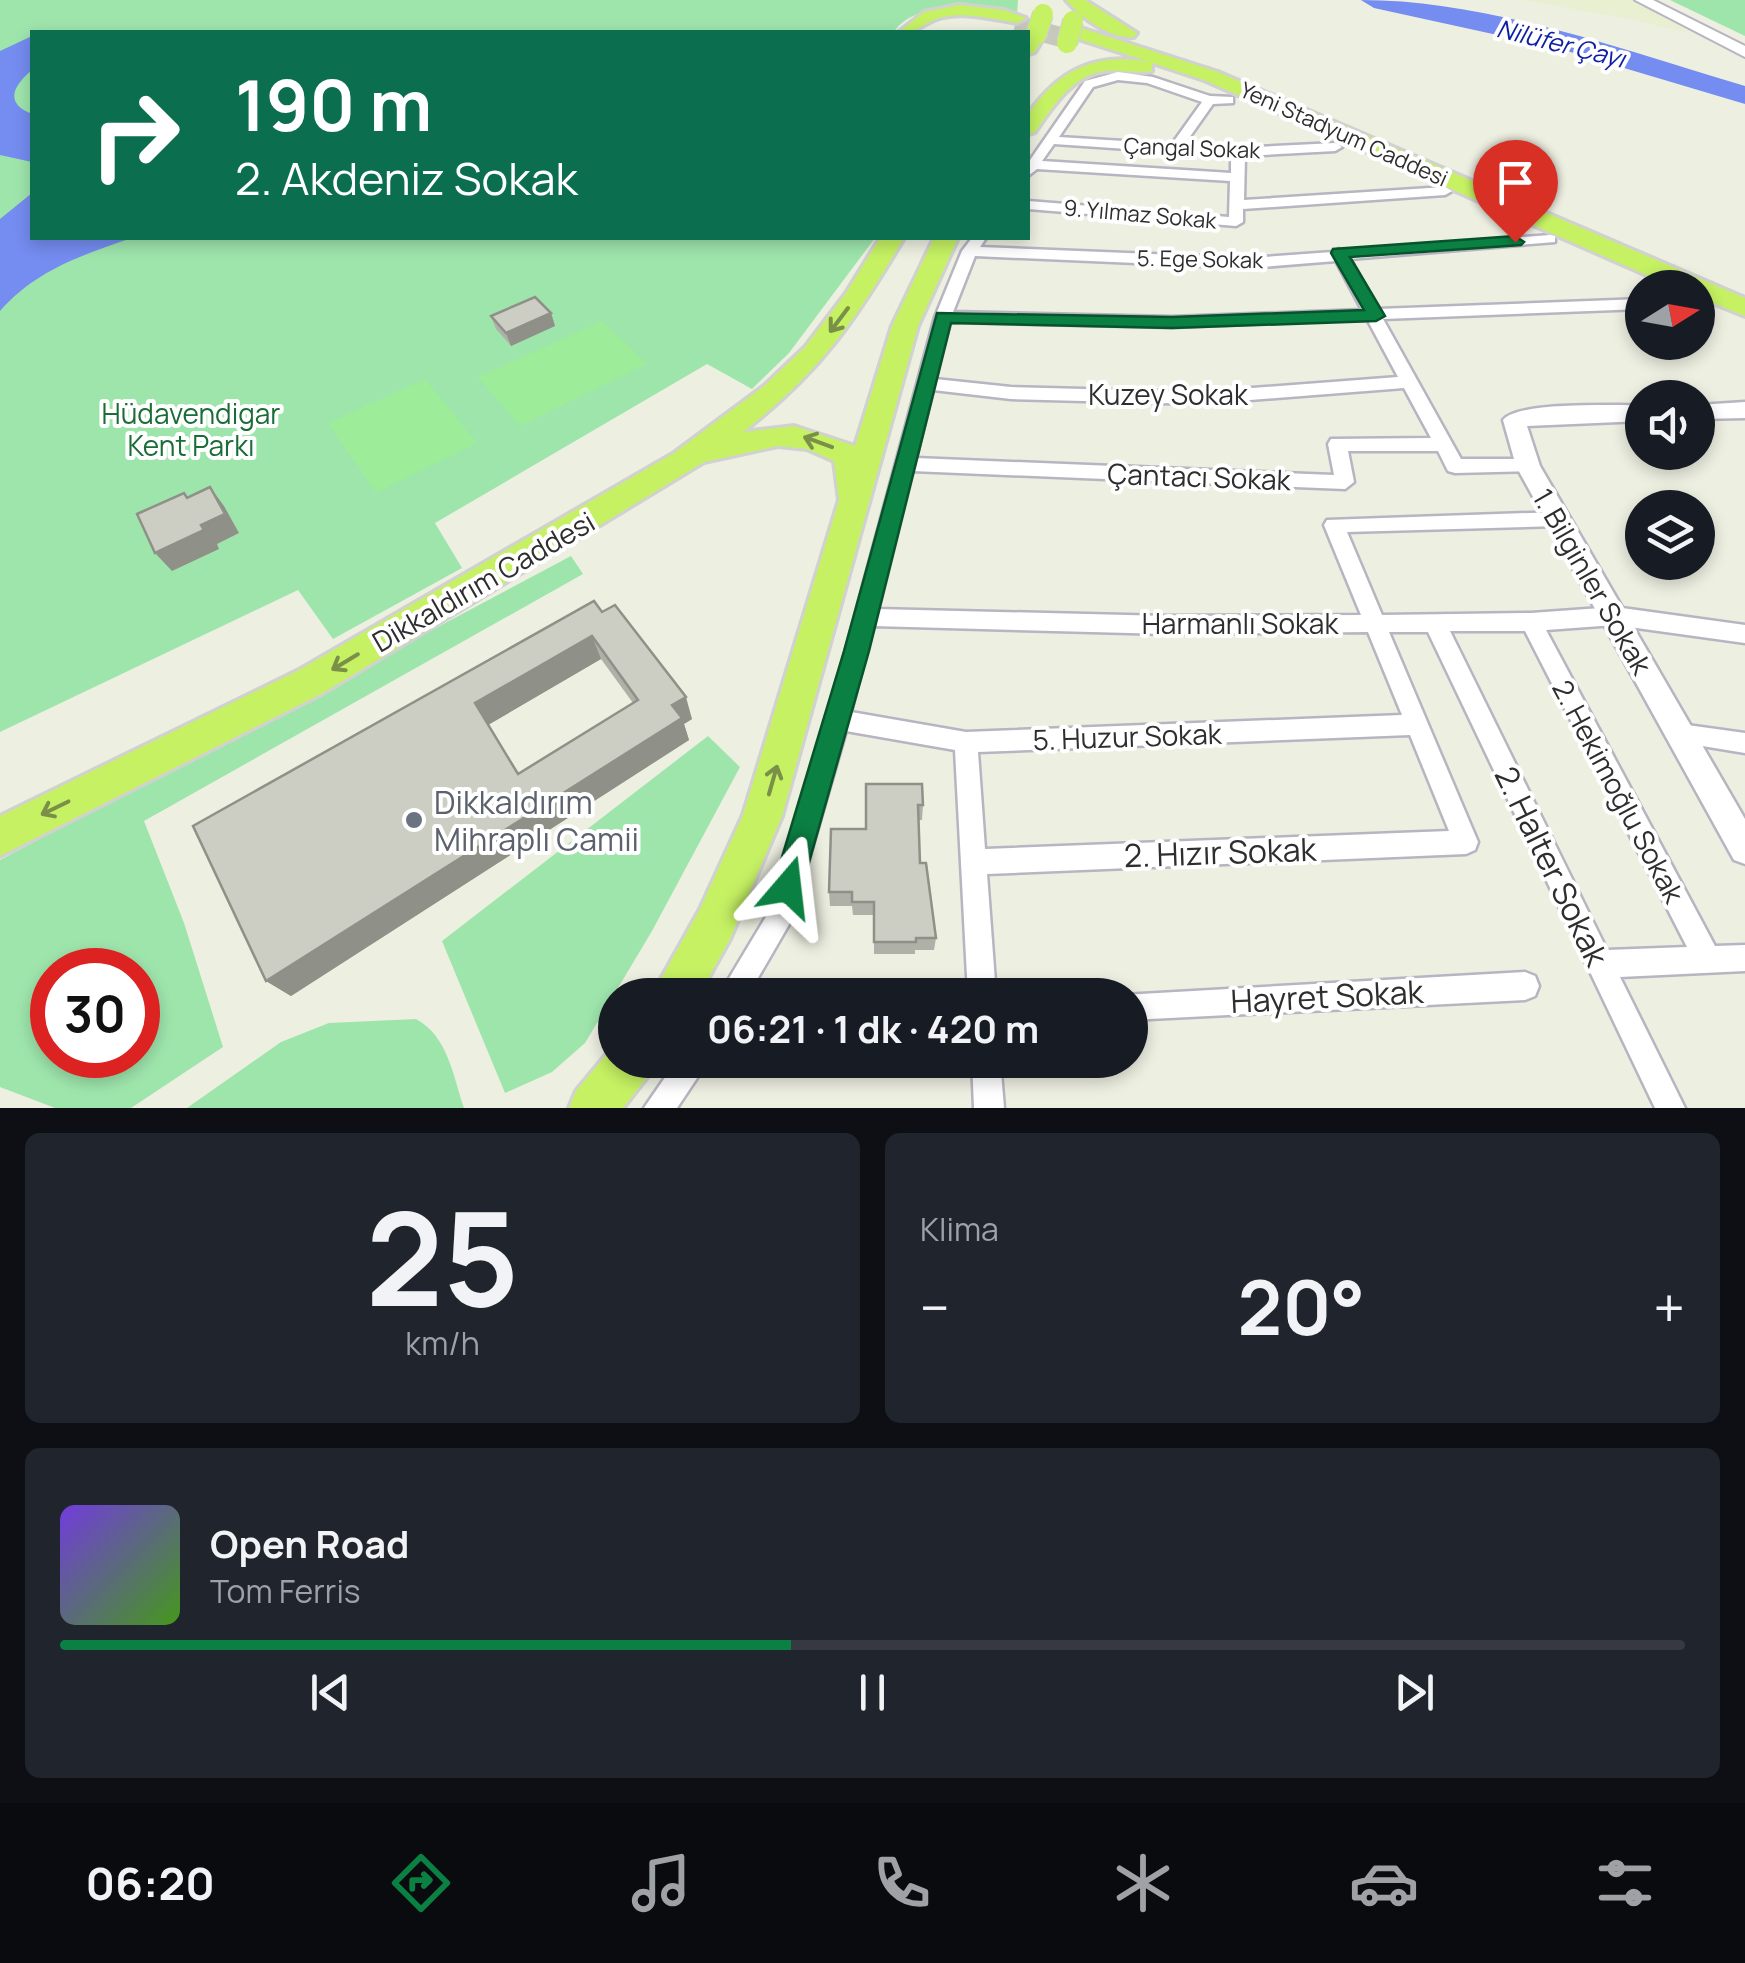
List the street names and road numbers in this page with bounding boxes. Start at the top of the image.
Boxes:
street label: Yeni Stadyum Caddesi [1235,75,1453,193]
street label: Çangal Sokak [1123,131,1262,165]
street label: 9. Yılmaz Sokak [1062,192,1219,236]
street label: 5. Ege Sokak [1137,243,1264,275]
street label: Kuzey Sokak [1088,375,1249,413]
street label: Çantacı Sokak [1107,454,1292,498]
street label: 1. Bilginler Sokak [1524,481,1662,682]
street label: Dikkaldırım Caddesi [365,502,601,660]
street label: Harmanlı Sokak [1142,604,1339,642]
street label: 2. Hekimoğlu Sokak [1544,673,1694,910]
street label: 5. Huzur Sokak [1032,714,1223,758]
street label: 2. Halter Sokak [1485,759,1620,974]
street label: 2. Hızır Sokak [1123,827,1318,877]
street label: Hayret Sokak [1230,969,1426,1023]

